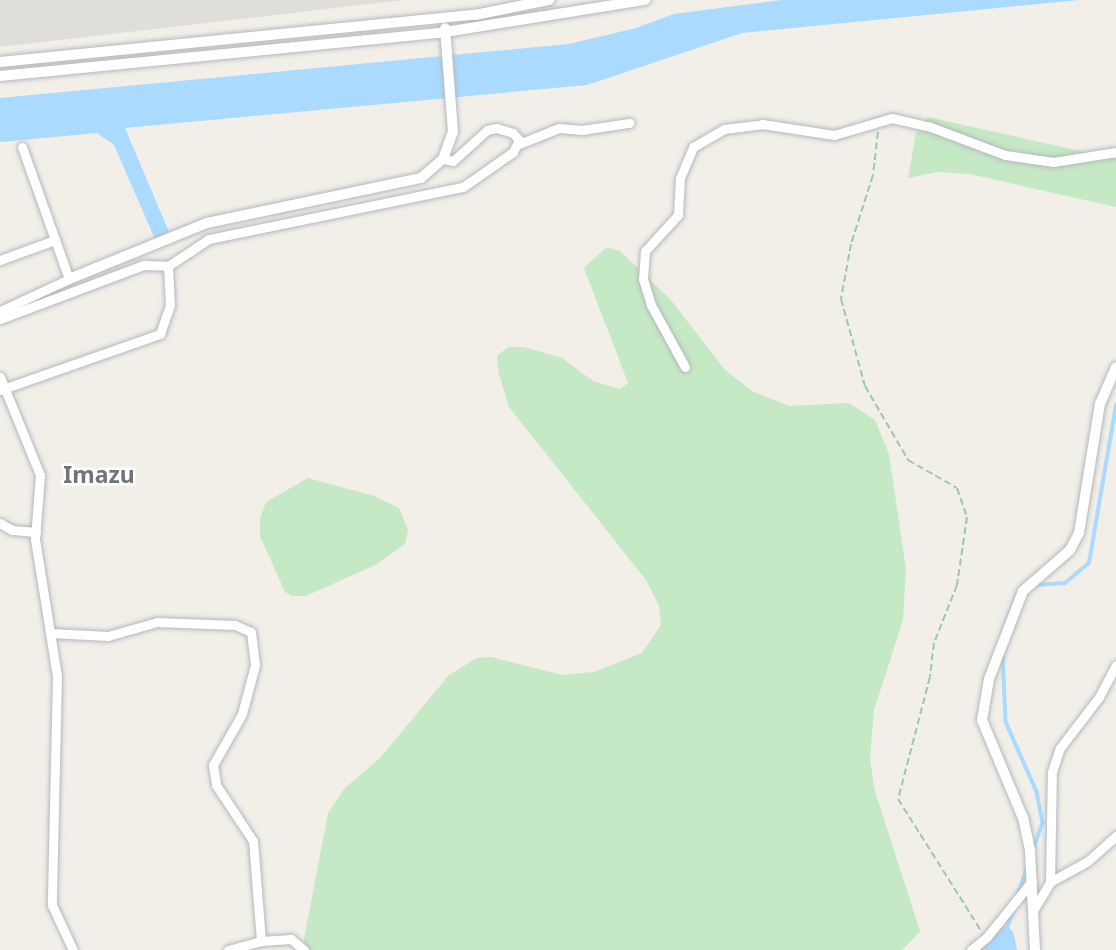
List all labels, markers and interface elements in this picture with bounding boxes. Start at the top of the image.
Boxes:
district label: Imazu [63,460,135,488]

